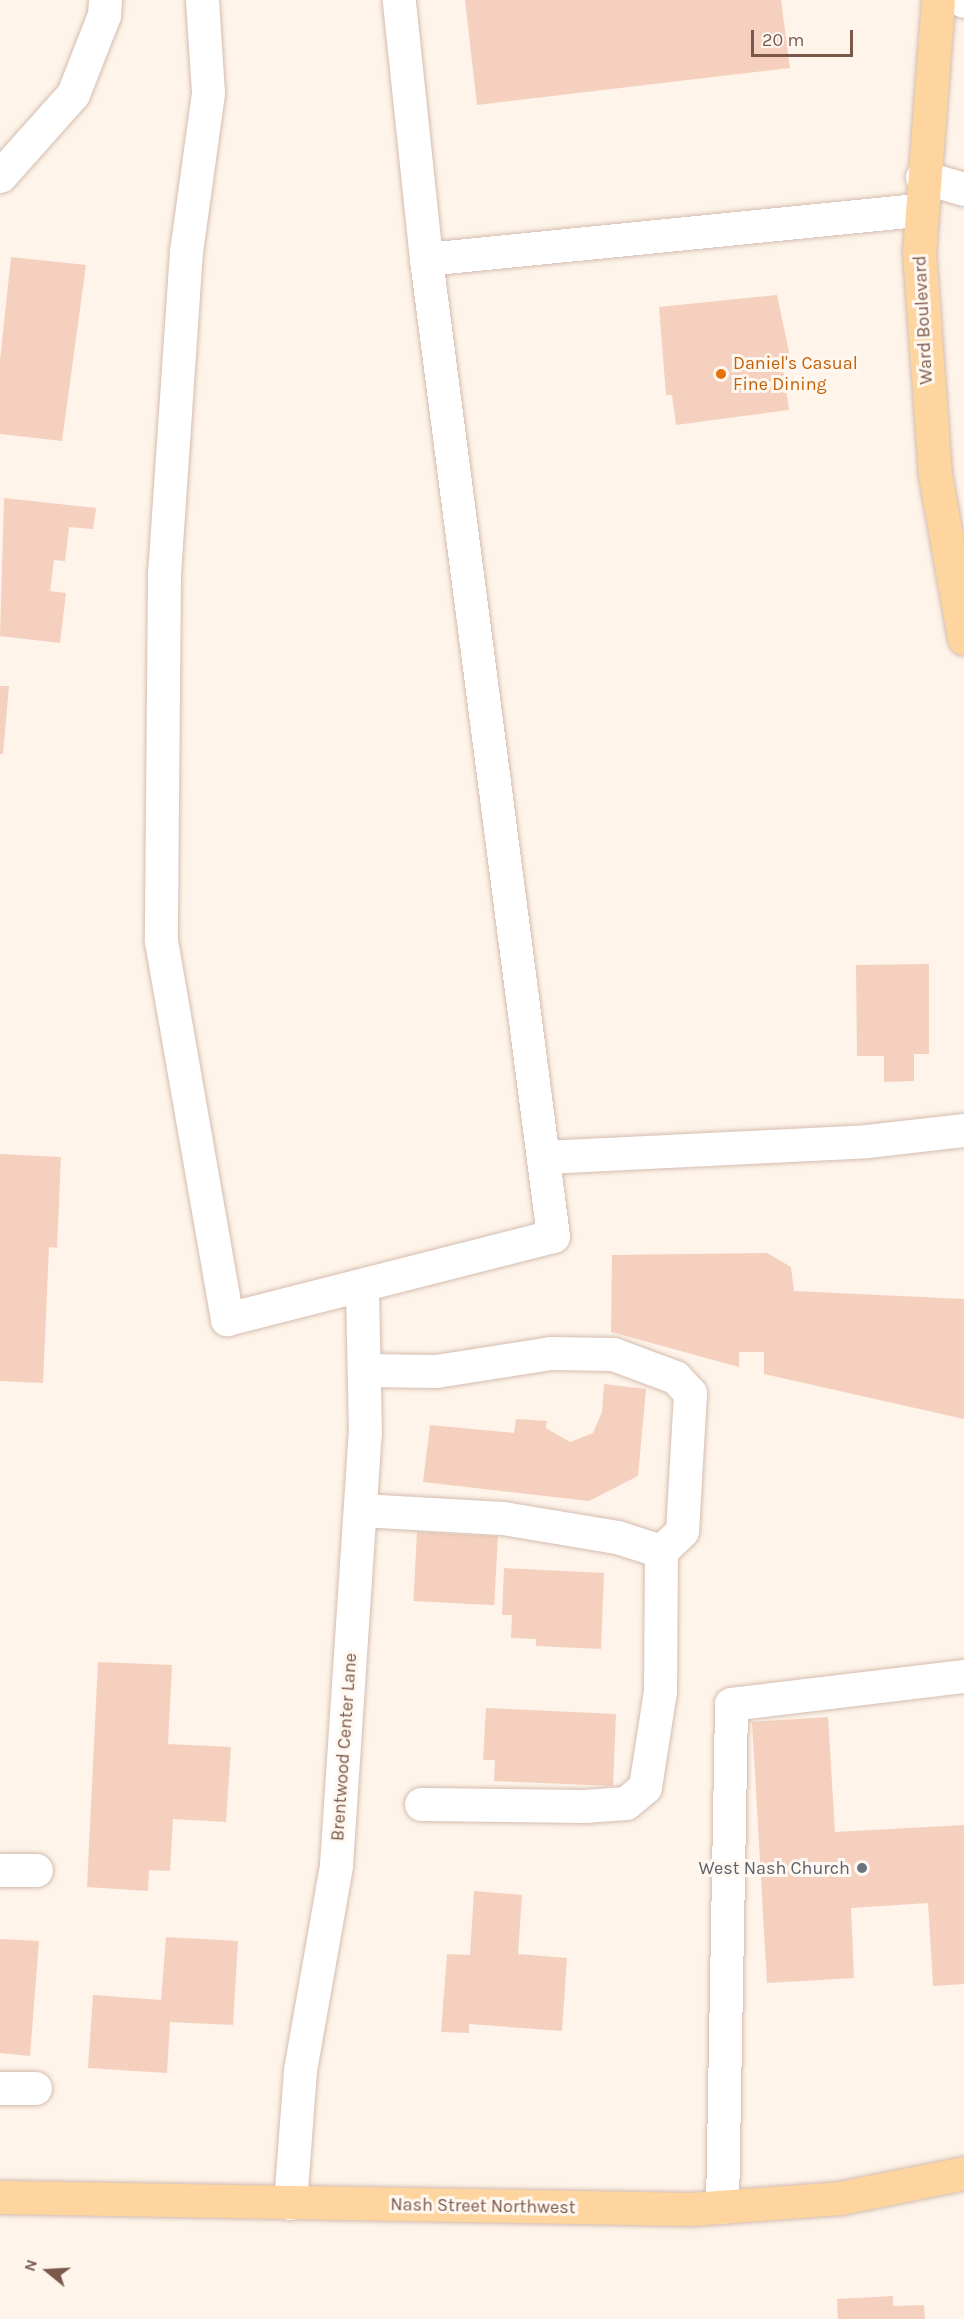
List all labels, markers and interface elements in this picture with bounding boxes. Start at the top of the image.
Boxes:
scale bar [754,18,856,56]
text: 20 m [762,29,804,51]
street label: Ward Boulevard [909,255,937,385]
place label: Daniel's Casual Fine Dining [733,353,858,395]
marker: Daniel's Casual Fine Dining [714,367,728,381]
street label: Brentwood Center Lane [327,1652,361,1842]
place label: West Nash Church [698,1857,850,1879]
marker: West Nash Church [855,1861,869,1875]
street label: Nash Street Northwest [390,2194,576,2218]
north arrow [18,2241,78,2301]
text: N [20,2257,41,2274]

